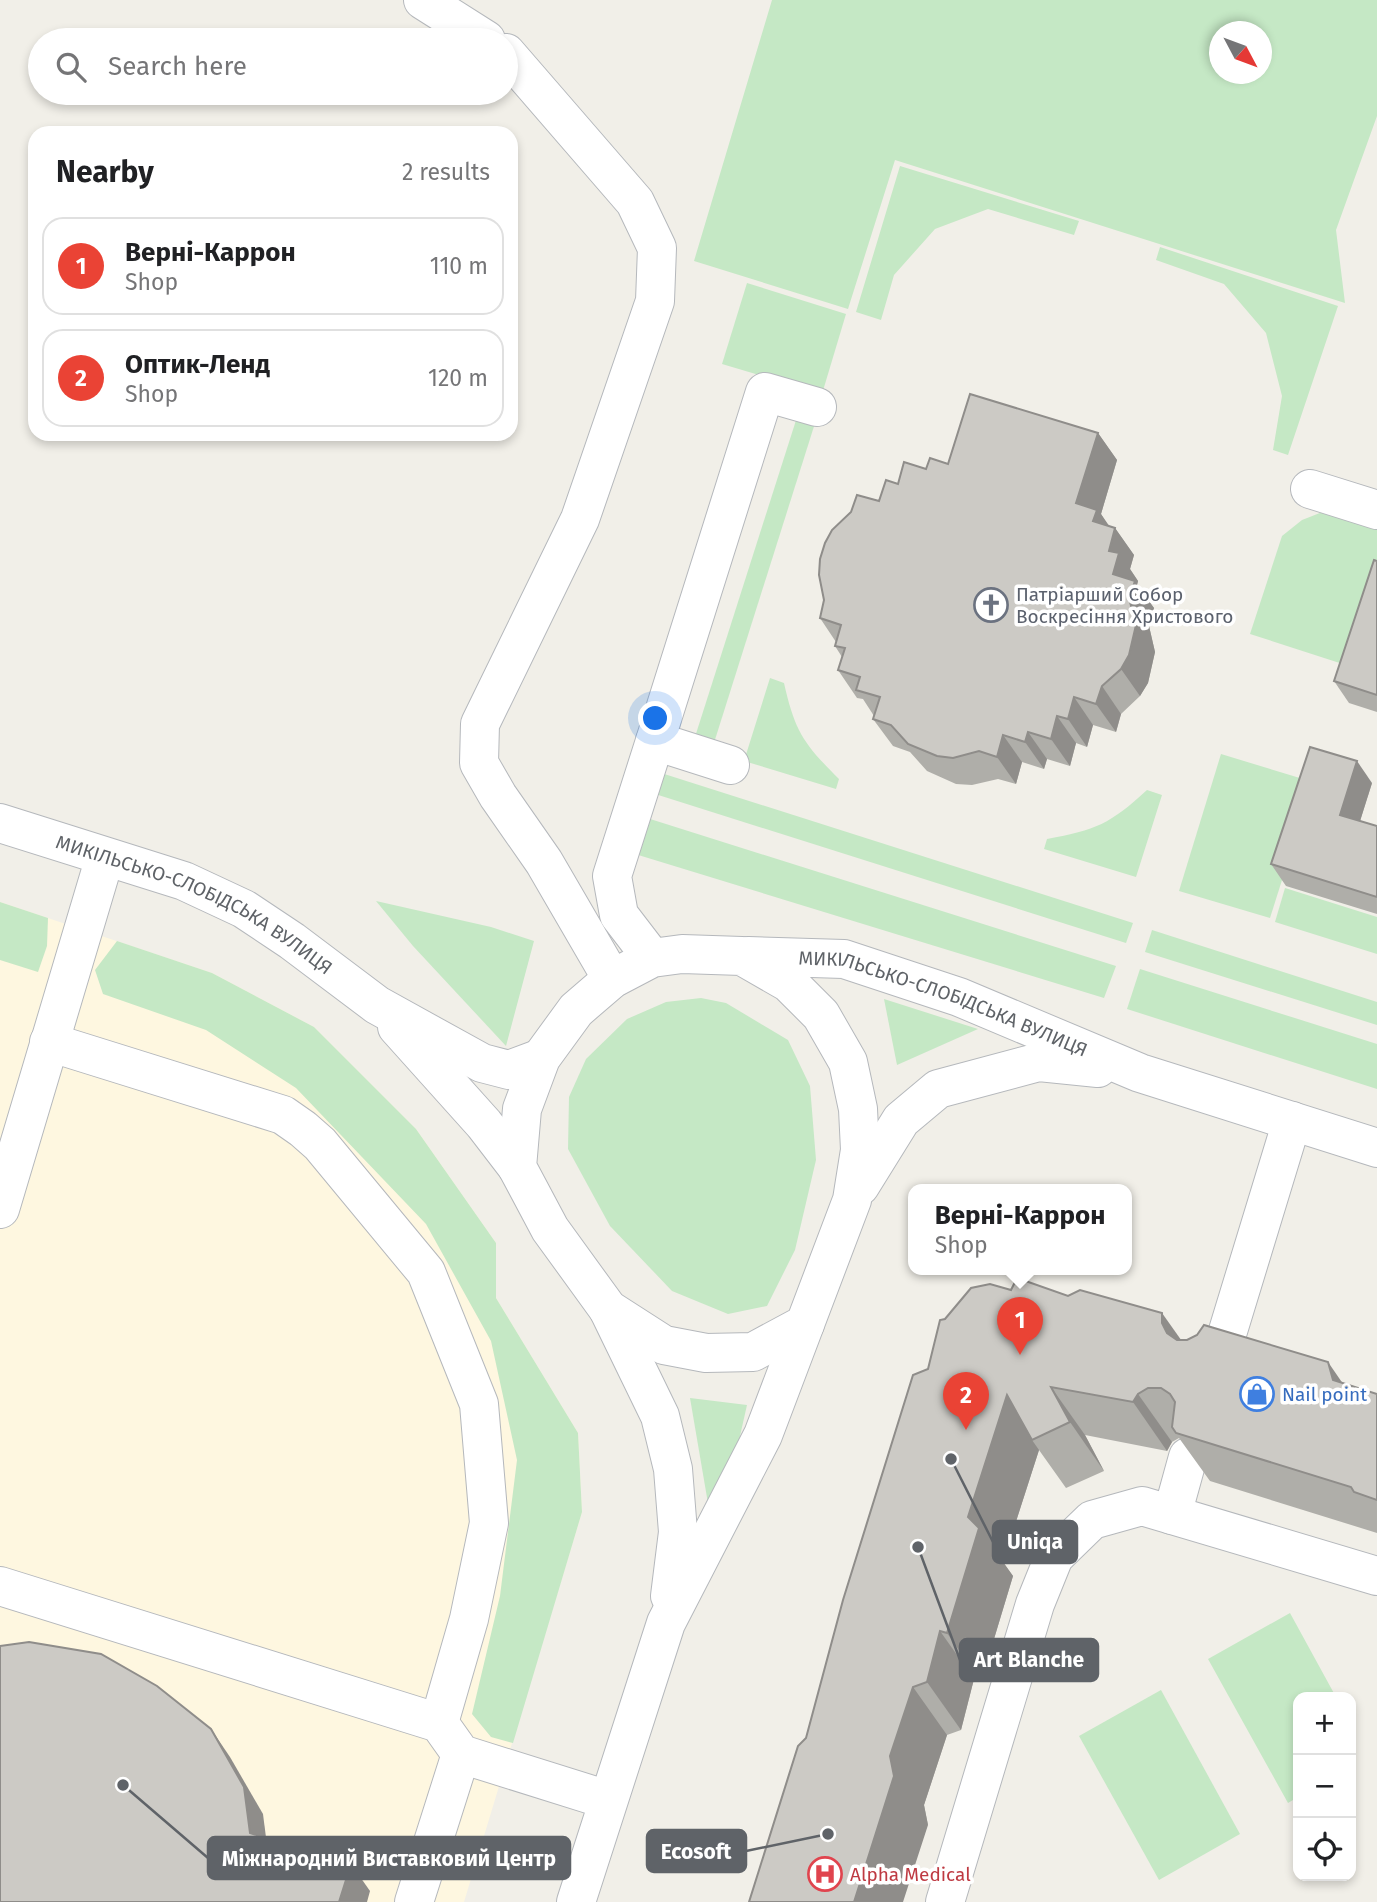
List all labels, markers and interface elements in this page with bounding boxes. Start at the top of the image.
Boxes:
north arrow [1209,21,1272,84]
search box [28,28,518,105]
icon: search [52,48,90,86]
text: Search here [108,51,247,82]
text: Nearby [56,154,154,190]
text: 2 results [402,158,490,186]
text: Верні-Каррон [125,237,296,268]
text: 1 [76,252,86,280]
text: 110 m [430,252,488,280]
text: Shop [125,268,178,296]
text: Оптик-Ленд [125,349,270,380]
text: 2 [75,364,87,392]
text: 120 m [428,364,488,392]
text: Shop [125,380,178,408]
place label: Патріарший Собор Воскресіння Христового [1016,583,1233,628]
church icon: Патріарший Собор Воскресіння Христового [972,586,1010,624]
your location [638,701,672,735]
street label: МИКІЛЬСЬКО-СЛОБІДСЬКА ВУЛИЦЯ [53,830,337,979]
street label: МИКІЛЬСЬКО-СЛОБІДСЬКА ВУЛИЦЯ [798,947,1091,1062]
popup [908,1184,1132,1275]
text: Верні-Каррон [935,1200,1105,1231]
text: Shop [935,1231,988,1259]
pin: 1 [997,1297,1043,1355]
pin: 2 [943,1372,989,1430]
shop icon: Nail point [1238,1375,1276,1413]
place label: Nail point [1282,1383,1367,1406]
callout: Uniqa [993,1521,1077,1563]
text: Uniqa [1007,1529,1063,1555]
callout: Art Blanche [960,1639,1098,1681]
text: Art Blanche [973,1647,1085,1673]
map controls [1293,1692,1356,1881]
button: + [1293,1692,1356,1755]
button: − [1293,1755,1356,1818]
button: locate [1293,1818,1356,1881]
callout: Ecosoft [647,1830,746,1872]
callout: Міжнародний Виставковий Центр [208,1837,570,1879]
text: Ecosoft [661,1839,732,1865]
text: Міжнародний Виставковий Центр [222,1846,556,1872]
hospital icon: Alpha Medical [806,1855,844,1893]
place label: Alpha Medical [850,1863,971,1886]

